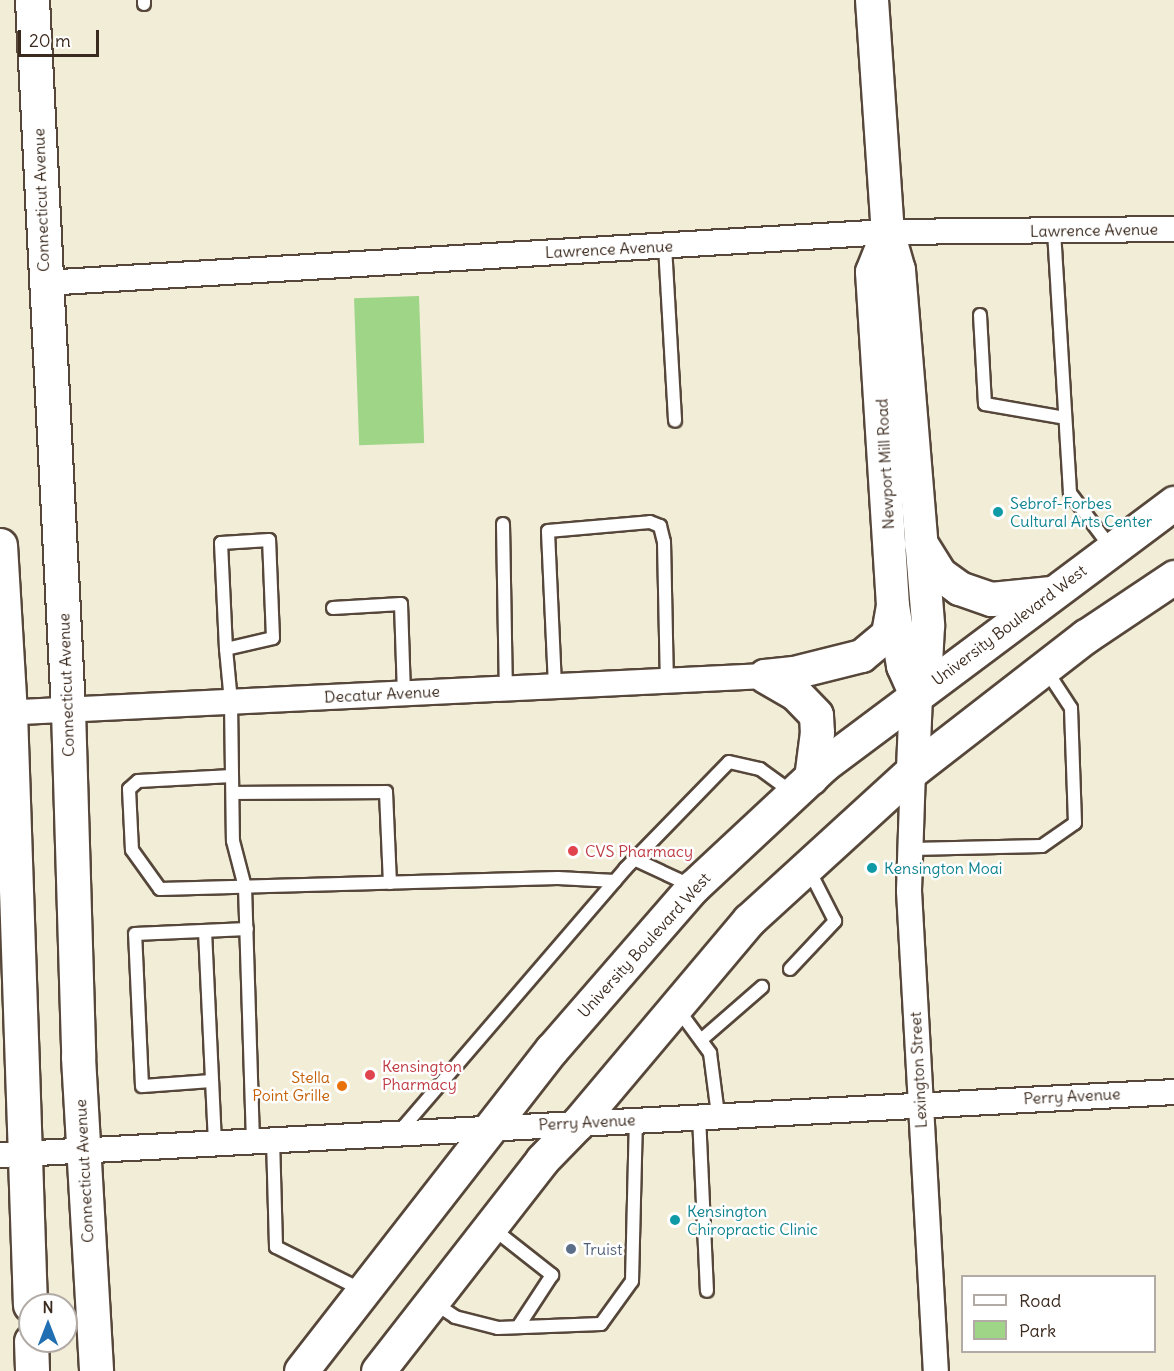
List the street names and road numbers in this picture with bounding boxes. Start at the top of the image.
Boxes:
street label: Connecticut Avenue [29,128,53,272]
street label: Lawrence Avenue [1030,219,1158,241]
street label: Lawrence Avenue [545,236,673,262]
street label: Newport Mill Road [872,398,898,530]
street label: University Boulevard West [928,561,1090,689]
street label: Connecticut Avenue [54,613,78,757]
street label: Decatur Avenue [324,681,440,707]
street label: University Boulevard West [574,869,714,1021]
street label: Lexington Street [905,1011,931,1129]
street label: Perry Avenue [1023,1084,1121,1108]
street label: Connecticut Avenue [71,1099,97,1243]
street label: Perry Avenue [538,1110,636,1134]

